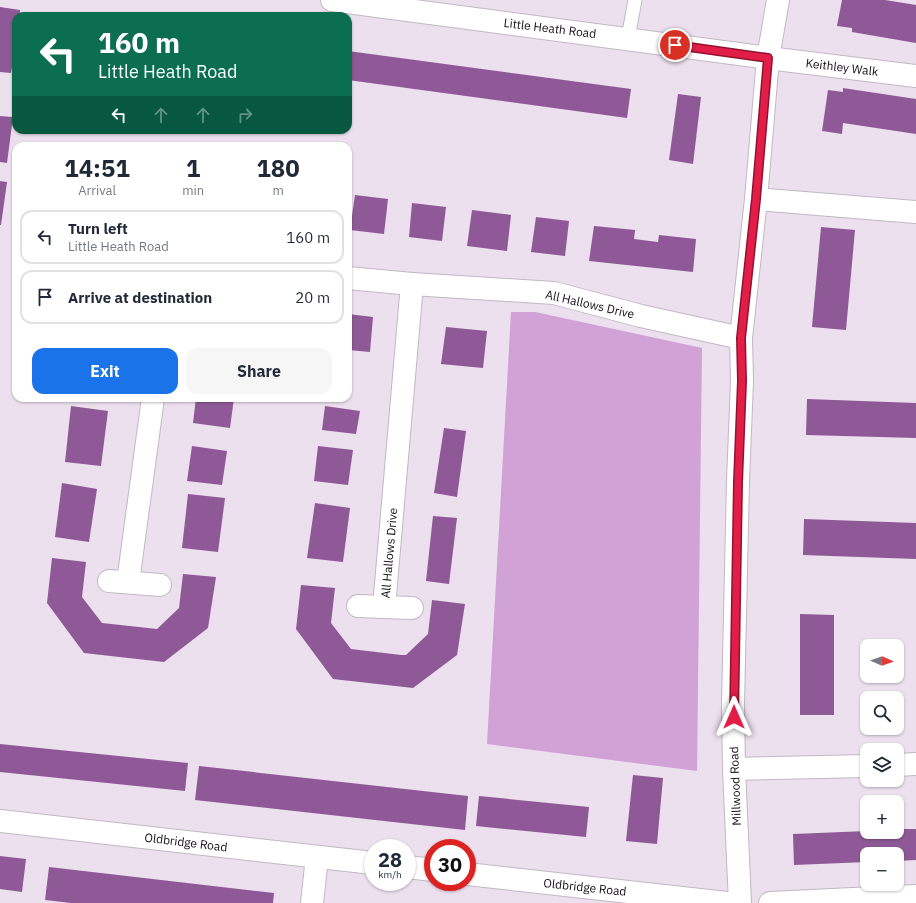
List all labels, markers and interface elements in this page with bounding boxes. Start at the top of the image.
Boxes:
street label: Little Heath Road [503,15,597,41]
text: 160 m [98,24,180,61]
icon: left [32,28,84,80]
pin [658,28,692,62]
icon: arrive [664,34,686,56]
street label: Keithley Walk [805,55,880,79]
text: Little Heath Road [98,60,237,83]
icon: left [108,104,130,126]
icon: ahead [150,104,172,126]
icon: ahead [192,104,214,126]
icon: right [234,104,256,126]
text: 14:51 [64,152,130,184]
text: 1 [186,152,200,184]
text: 180 [256,152,300,184]
text: Arrival [78,182,116,199]
text: min [182,182,204,199]
text: m [272,182,284,199]
text: Turn left [68,219,128,238]
icon: left [34,226,56,248]
text: 160 m [286,228,330,247]
text: Little Heath Road [68,238,169,255]
icon: arrive [34,286,56,308]
street label: All Hallows Drive [544,286,636,322]
text: Arrive at destination [68,288,212,307]
text: 20 m [295,288,330,307]
button: Exit [32,348,178,394]
button: Share [186,348,332,394]
street label: All Hallows Drive [378,507,400,599]
north arrow [860,639,904,683]
map controls [860,639,904,891]
button: search [860,691,904,735]
position arrow [713,696,755,738]
button: layers [860,743,904,787]
street label: Millwood Road [726,746,744,826]
button: + [860,795,904,839]
street label: Oldbridge Road [144,829,228,855]
speed limit sign: 30 [424,839,476,891]
text: 28 [378,846,402,873]
button: − [860,847,904,891]
text: km/h [378,868,402,881]
street label: Oldbridge Road [543,875,627,899]

